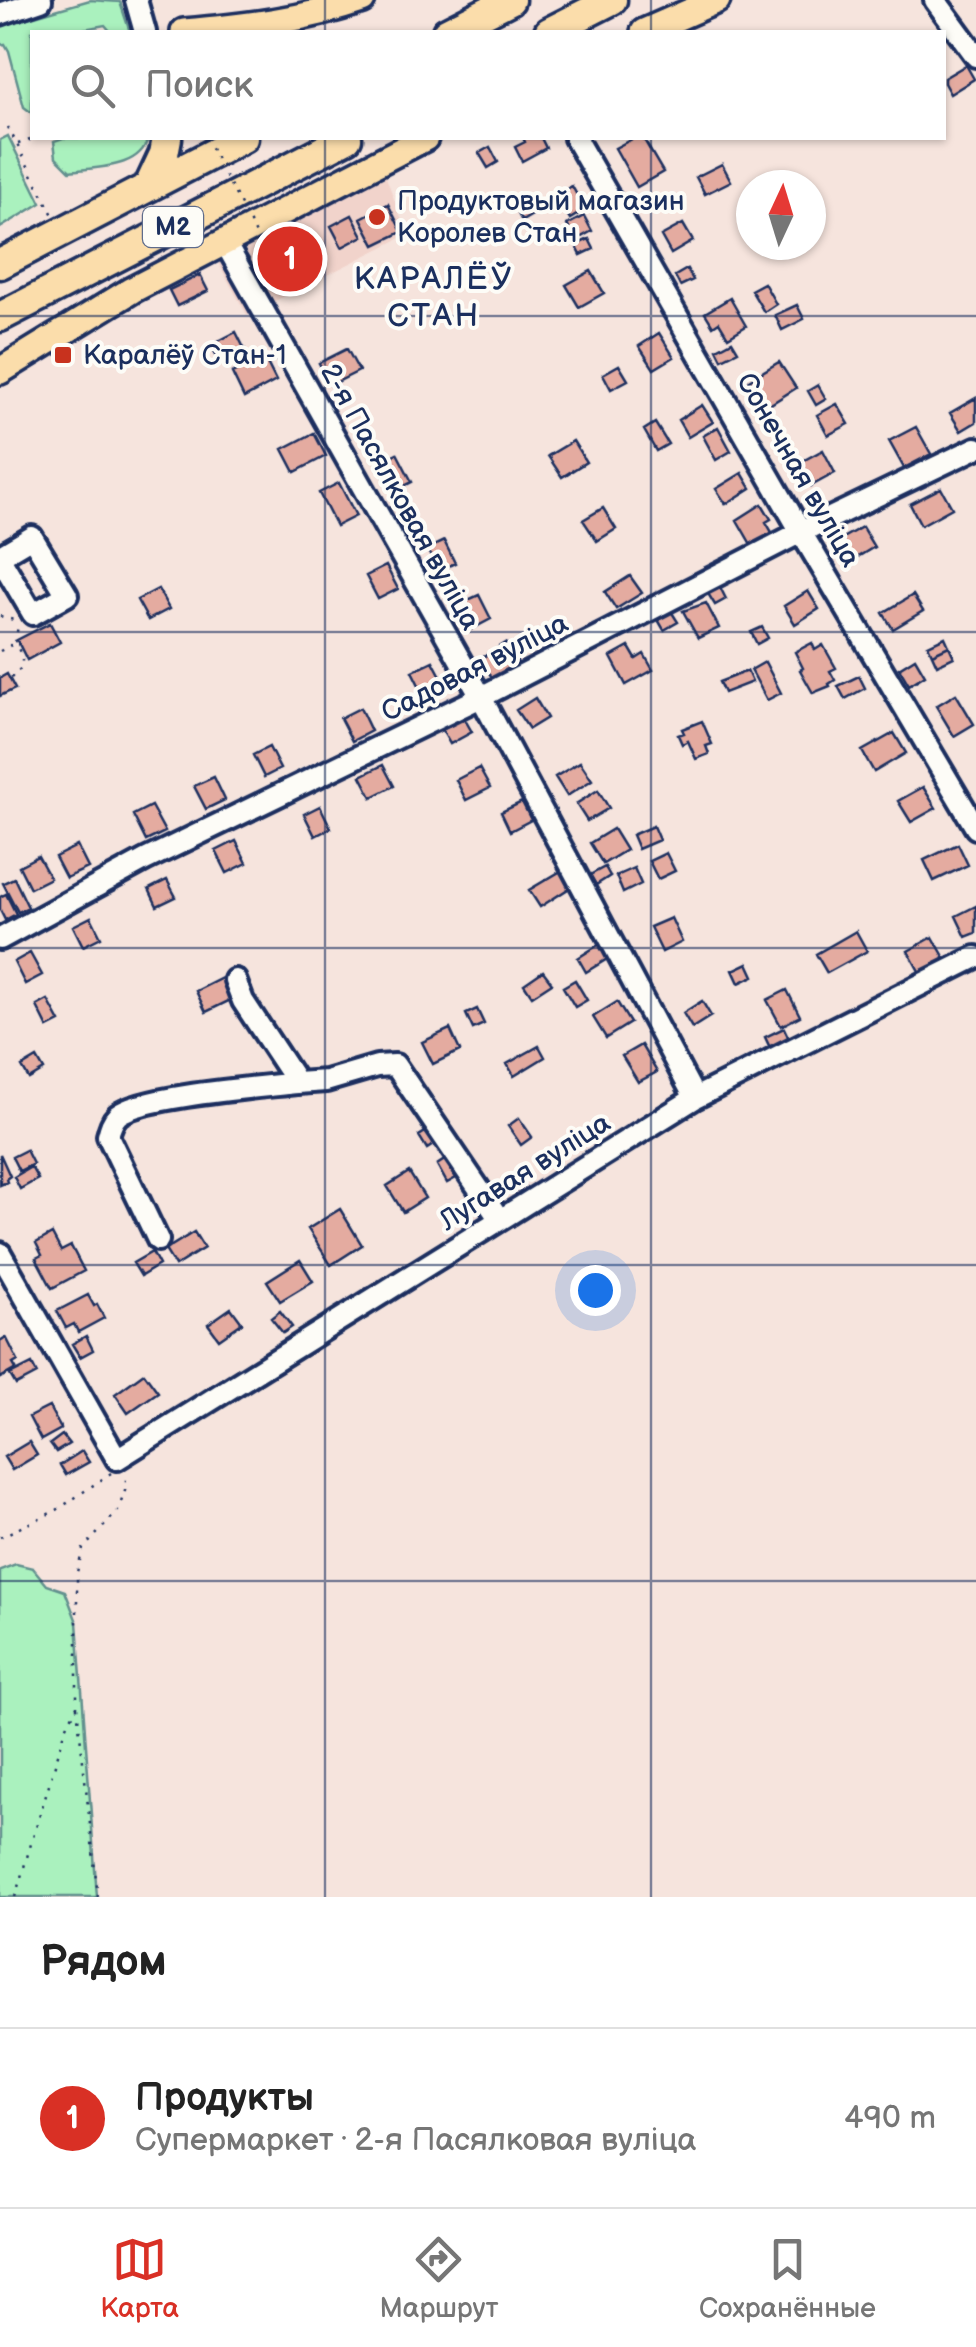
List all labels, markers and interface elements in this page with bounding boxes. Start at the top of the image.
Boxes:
search box [30,30,946,140]
icon: search [65,58,120,113]
text: Поиск [145,63,253,108]
north arrow [736,170,826,260]
place label: Продуктовый магазин Королев Стан [397,185,685,250]
marker: Продуктовый магазин Королев Стан [366,206,388,228]
road number: М2 [143,207,203,247]
pin: 1 [258,222,322,296]
district label: КАРАЛЁЎ СТАН [354,260,514,336]
place label: Каралёў Стан-1 [83,339,287,372]
marker: Каралёў Стан-1 [52,344,74,366]
street label: 2-я Пасялковая вуліца [313,358,487,636]
street label: Сонечная вуліца [729,367,867,573]
street label: Садовая вуліца [376,607,574,729]
street label: Лугавая вуліца [433,1106,617,1238]
your location [570,1265,621,1316]
text: Рядом [40,1937,167,1988]
text: Продукты [135,2076,314,2121]
text: 1 [66,2099,79,2138]
text: 490 m [844,2099,936,2138]
text: Супермаркет · 2-я Пасялковая вуліца [135,2121,697,2160]
tab: Карта [100,2232,179,2325]
tab: Маршрут [379,2232,499,2325]
tab: Сохранённые [699,2232,876,2325]

